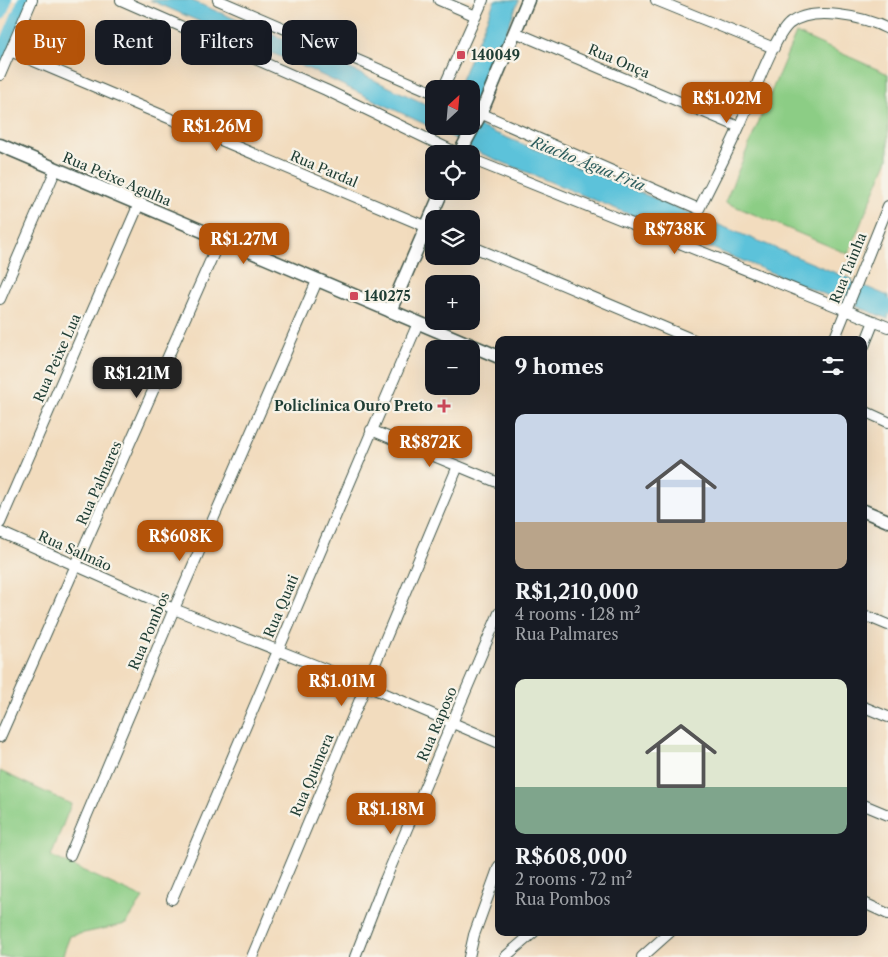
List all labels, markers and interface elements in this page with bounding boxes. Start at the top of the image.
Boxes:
chip: Buy [15,20,85,65]
chip: Rent [95,20,171,65]
chip: Filters [181,20,272,65]
chip: New [282,20,357,65]
street label: Rua Onça [586,40,653,82]
place label: 140049 [471,46,520,64]
marker: 140049 [455,49,467,61]
north arrow [425,80,480,135]
map controls [425,80,480,395]
pin: R$1.02M [681,82,773,124]
text: R$1.02M [692,88,762,108]
pin: R$1.26M [171,110,263,152]
text: R$1.26M [183,116,251,136]
water label: Riacho Água Fria [528,132,648,195]
button: locate [425,145,480,200]
street label: Rua Pardal [287,147,361,191]
street label: Rua Peixe Agulha [60,148,175,210]
button: layers [425,210,480,265]
pin: R$738K [634,212,716,255]
text: R$738K [644,219,706,239]
pin: R$1.27M [198,222,290,265]
text: R$1.27M [210,229,278,249]
street label: Rua Tainha [826,229,871,306]
button: + [425,275,480,330]
place label: 140275 [364,287,411,305]
marker: 140275 [348,290,360,302]
street label: Rua Peixe Lua [29,310,85,405]
button: − [425,340,480,395]
icon: filters [819,352,847,380]
text: 9 homes [515,354,604,379]
pin: R$1.21M [91,356,183,399]
text: R$1.21M [104,363,170,383]
place label: Policlínica Ouro Preto [274,397,433,415]
marker: Policlínica Ouro Preto [437,399,451,413]
pin: R$872K [389,426,471,468]
text: R$872K [399,432,461,452]
street label: Rua Palmares [72,438,126,528]
icon: home [636,446,726,536]
pin: R$608K [139,520,221,562]
text: R$608K [148,526,212,546]
street label: Rua Salmão [35,527,115,575]
street label: Rua Quati [260,572,302,640]
text: R$1,210,000 [515,579,639,604]
street label: Rua Pombos [124,589,174,673]
text: 4 rooms · 128 m² [515,604,641,624]
text: Rua Palmares [515,624,618,644]
pin: R$1.01M [296,664,388,707]
text: R$1.01M [308,671,376,691]
street label: Rua Raposo [413,684,461,764]
icon: home [636,711,726,801]
street label: Rua Quimera [286,730,338,819]
pin: R$1.18M [345,792,437,835]
text: R$1.18M [358,799,424,819]
text: R$608,000 [515,844,627,869]
text: 2 rooms · 72 m² [515,869,632,889]
text: Rua Pombos [515,889,610,909]

